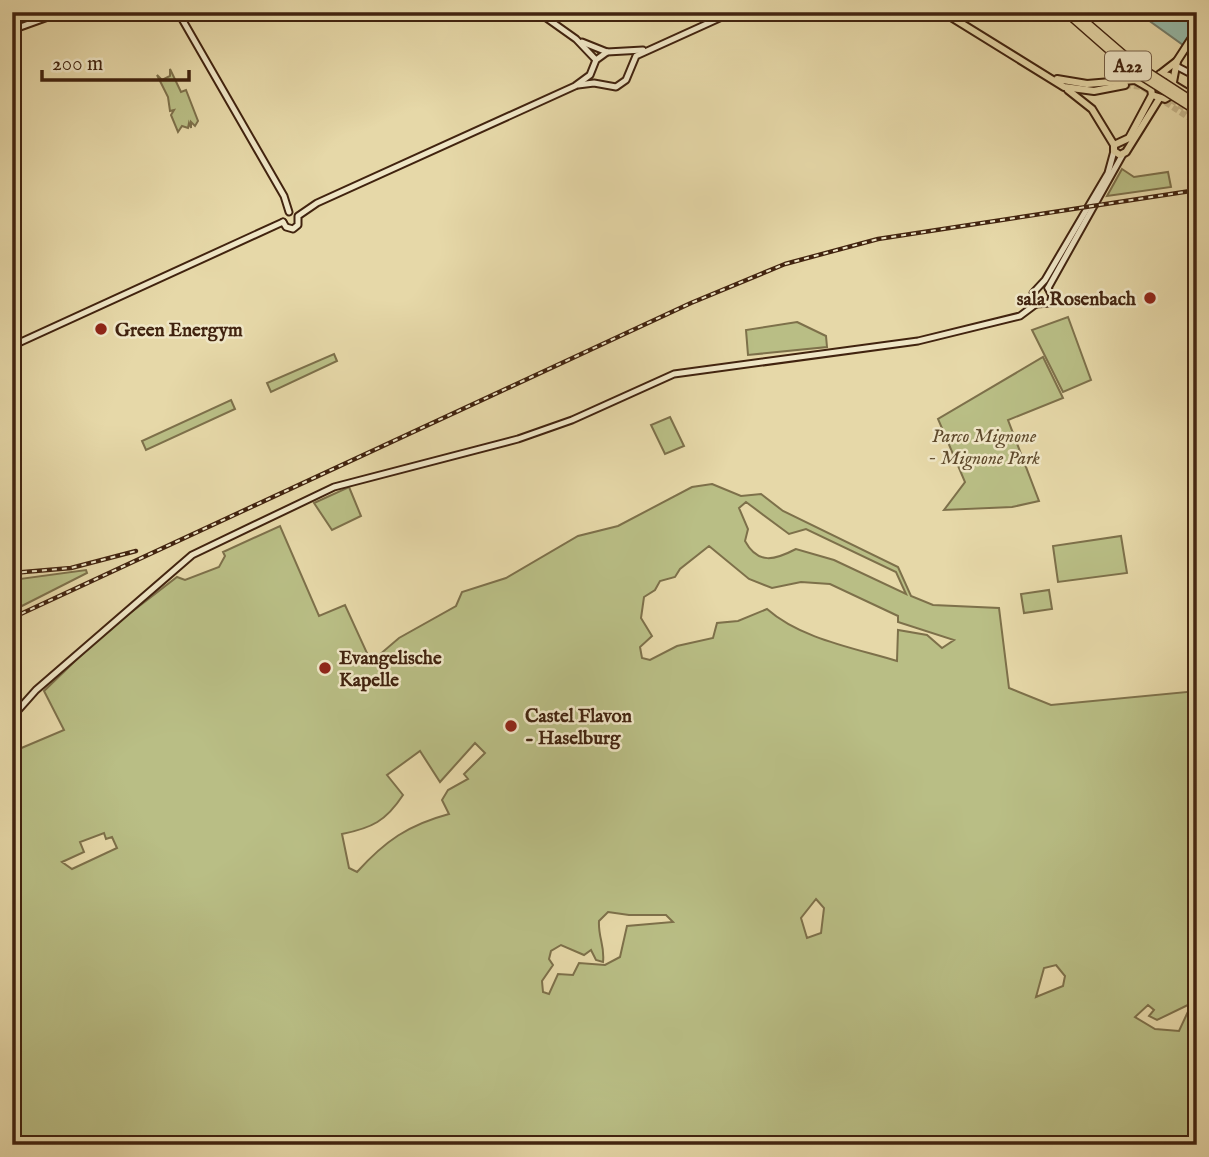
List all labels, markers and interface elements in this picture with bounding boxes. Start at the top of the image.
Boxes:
scale bar [42,38,189,82]
text: 200 m [52,51,103,78]
road number: A22 [1105,52,1151,80]
place label: sala Rosenbach [1017,288,1137,312]
marker: sala Rosenbach [1142,290,1158,306]
place label: Green Energym [115,319,243,343]
marker: Green Energym [93,321,109,337]
park label: Parco Mignone - Mignone Park [928,425,1040,471]
place label: Evangelische Kapelle [339,647,442,693]
marker: Evangelische Kapelle [317,660,333,676]
place label: Castel Flavon - Haselburg [525,705,632,751]
marker: Castel Flavon - Haselburg [503,718,519,734]

